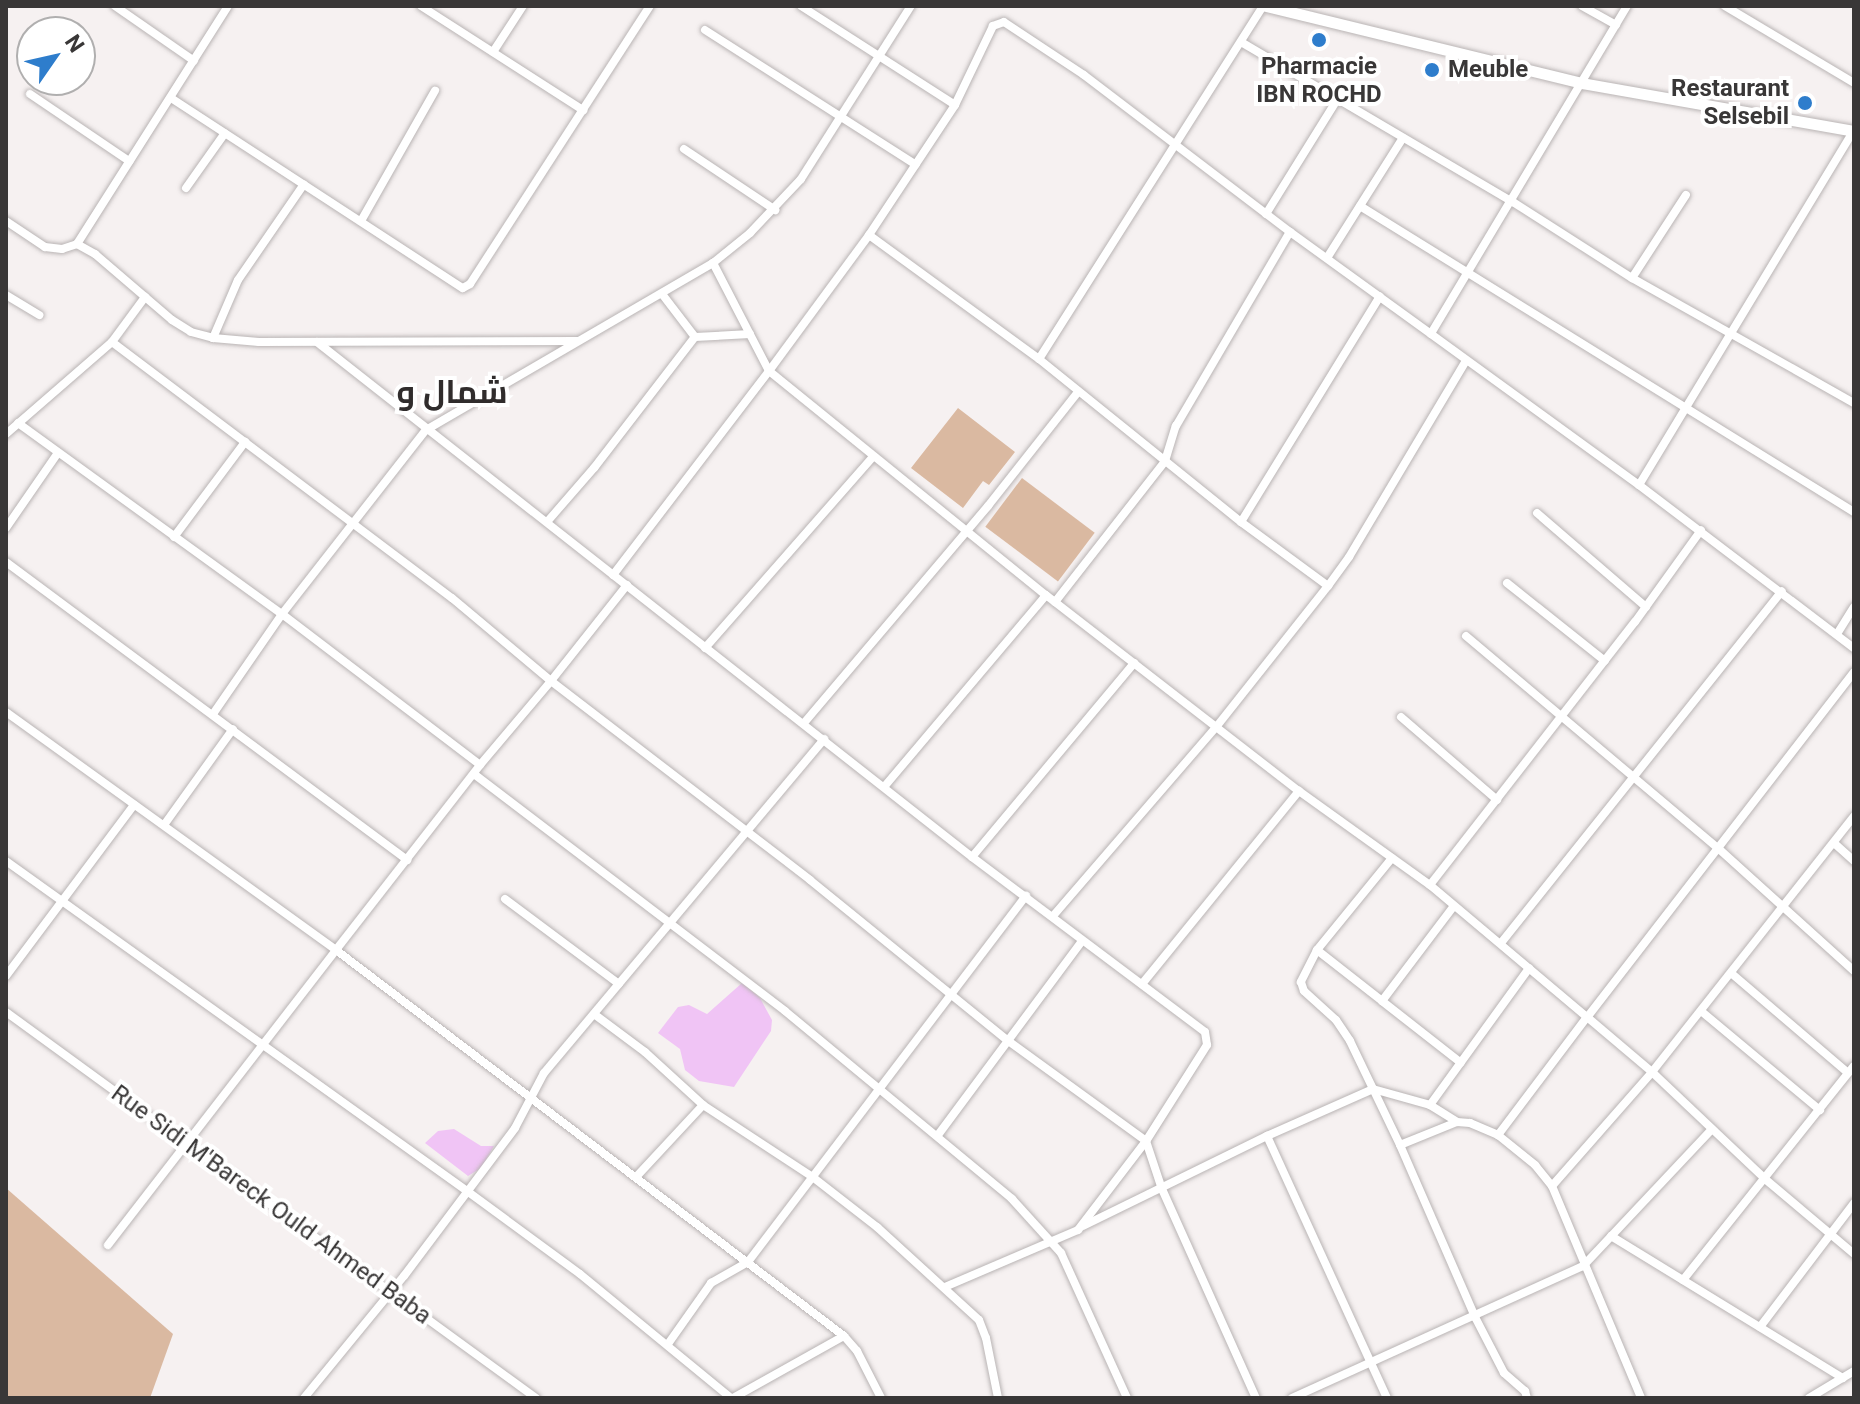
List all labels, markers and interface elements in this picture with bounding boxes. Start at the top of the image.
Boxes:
north arrow [16,16,96,96]
text: N [60,30,89,57]
marker: Pharmacie IBN ROCHD [1310,31,1328,49]
place label: Pharmacie IBN ROCHD [1256,53,1382,109]
place label: Meuble [1448,56,1528,84]
marker: Meuble [1423,61,1441,79]
place label: Restaurant Selsebil [1671,75,1789,131]
marker: Restaurant Selsebil [1796,94,1814,112]
district label: شمال و [396,373,508,411]
street label: Rue Sidi M'Bareck Ould Ahmed Baba [105,1079,437,1331]

